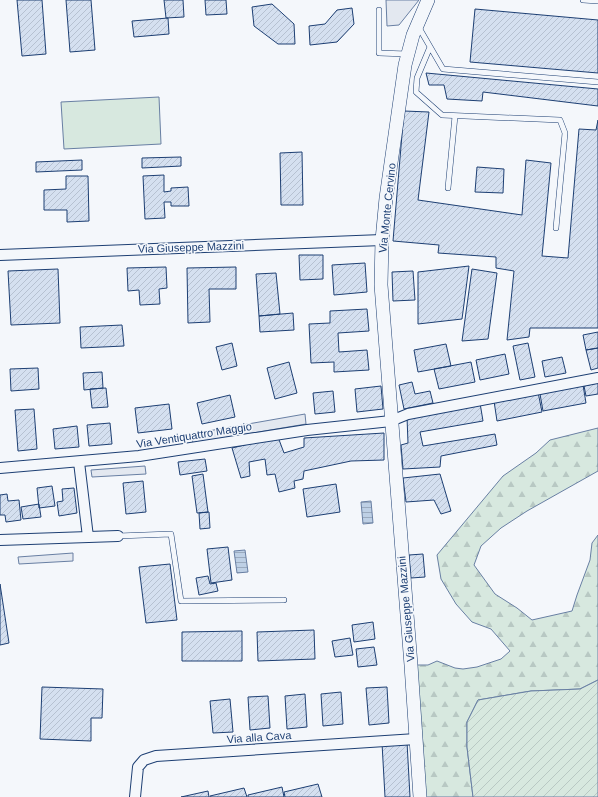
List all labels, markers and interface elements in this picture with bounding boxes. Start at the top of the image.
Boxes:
street label: Via Monte Cervino [376,162,398,254]
street label: Via Giuseppe Mazzini [138,239,244,255]
street label: Via Ventiquattro Maggio [135,420,253,450]
street label: Via Giuseppe Mazzini [395,556,417,662]
street label: Via alla Cava [226,729,293,745]

